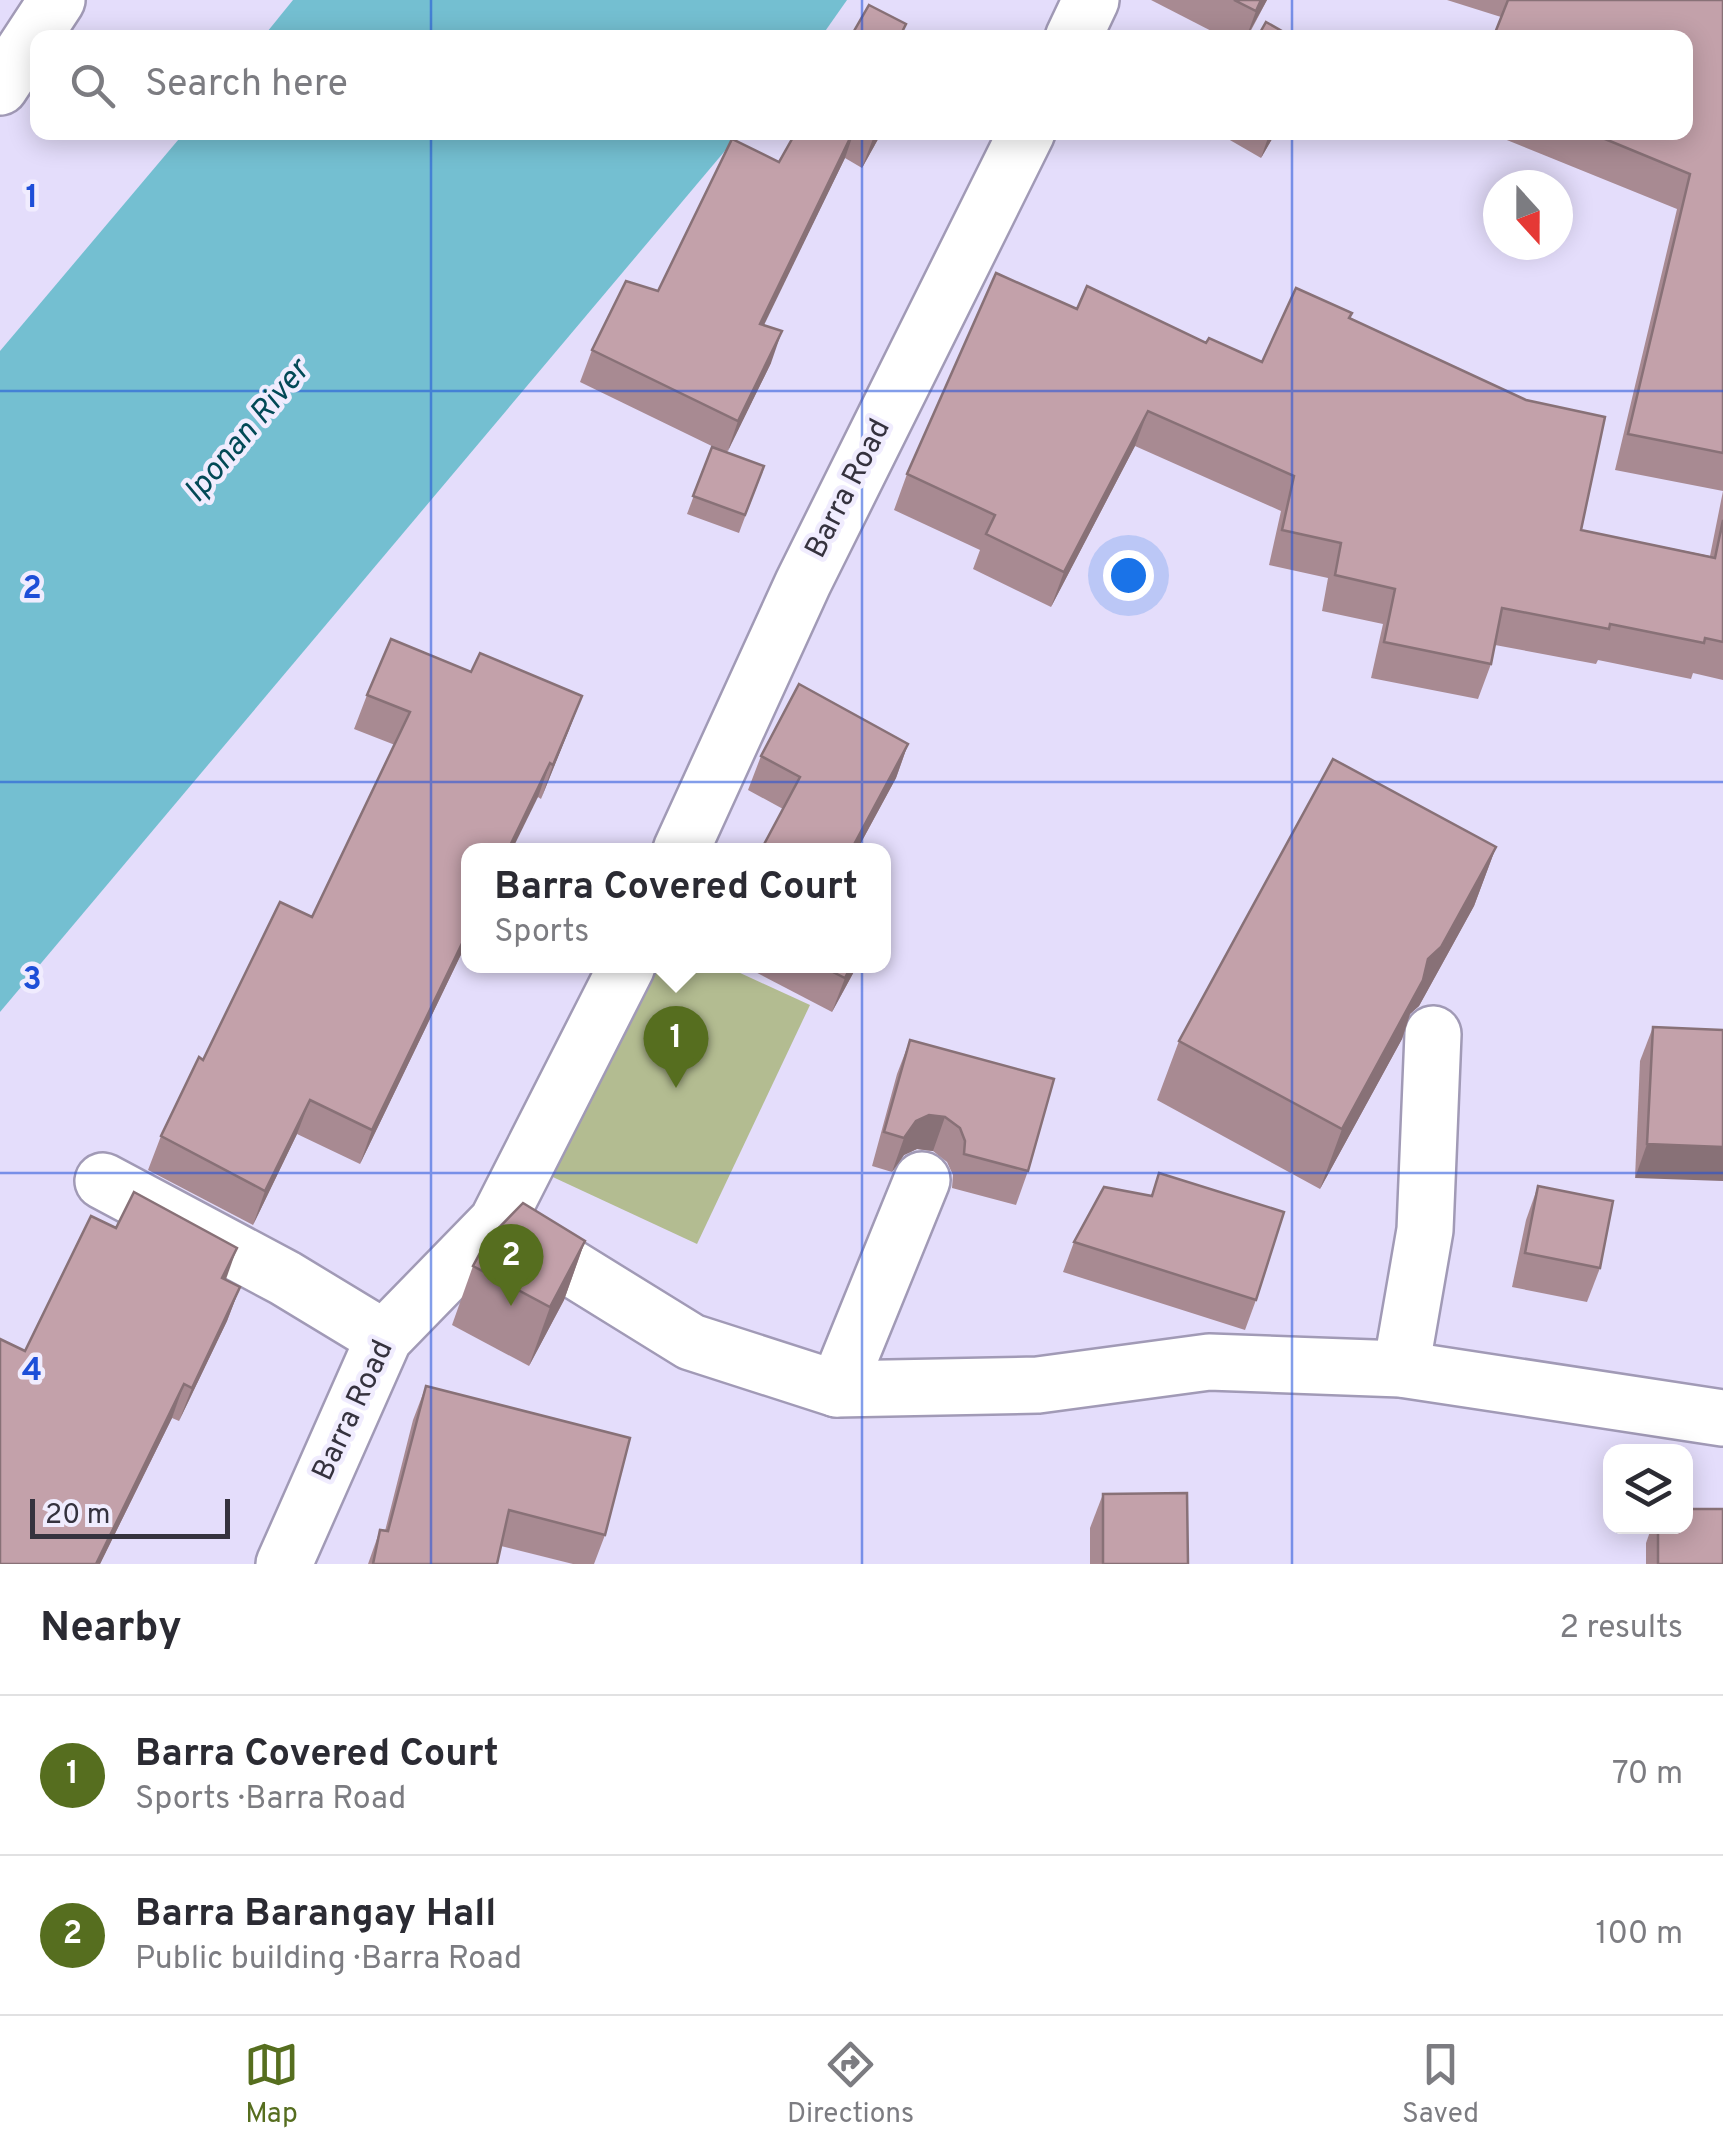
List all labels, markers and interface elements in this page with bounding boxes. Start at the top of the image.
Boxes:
search box [30,30,1693,140]
icon: search [65,58,120,113]
text: Search here [145,61,348,110]
north arrow [1483,170,1573,260]
text: 1 [26,179,38,219]
water label: Iponan River [177,350,321,512]
street label: Barra Road [798,413,900,565]
your location [1103,550,1154,601]
text: 2 [22,570,42,610]
popup [461,843,891,973]
text: Barra Covered Court [494,864,858,913]
text: Sports [494,913,589,953]
text: 3 [22,961,42,1001]
pin: 1 [644,1006,708,1088]
pin: 2 [478,1224,544,1306]
street label: Barra Road [305,1335,403,1487]
text: 4 [22,1352,42,1392]
map controls [1603,1444,1693,1534]
button: layers [1603,1444,1693,1534]
scale bar [30,1494,230,1538]
text: 20 m [45,1498,110,1534]
text: Nearby [40,1603,182,1656]
text: 2 results [1559,1609,1683,1649]
text: Barra Covered Court [135,1731,499,1780]
text: 1 [66,1755,79,1795]
text: 70 m [1612,1755,1683,1795]
text: Sports · Barra Road [135,1780,406,1820]
text: Barra Barangay Hall [135,1891,496,1940]
text: 2 [63,1915,82,1955]
text: 100 m [1596,1915,1683,1955]
text: Public building · Barra Road [135,1940,522,1980]
tab: Map [244,2037,299,2133]
tab: Directions [787,2037,914,2133]
tab: Saved [1402,2037,1479,2133]

